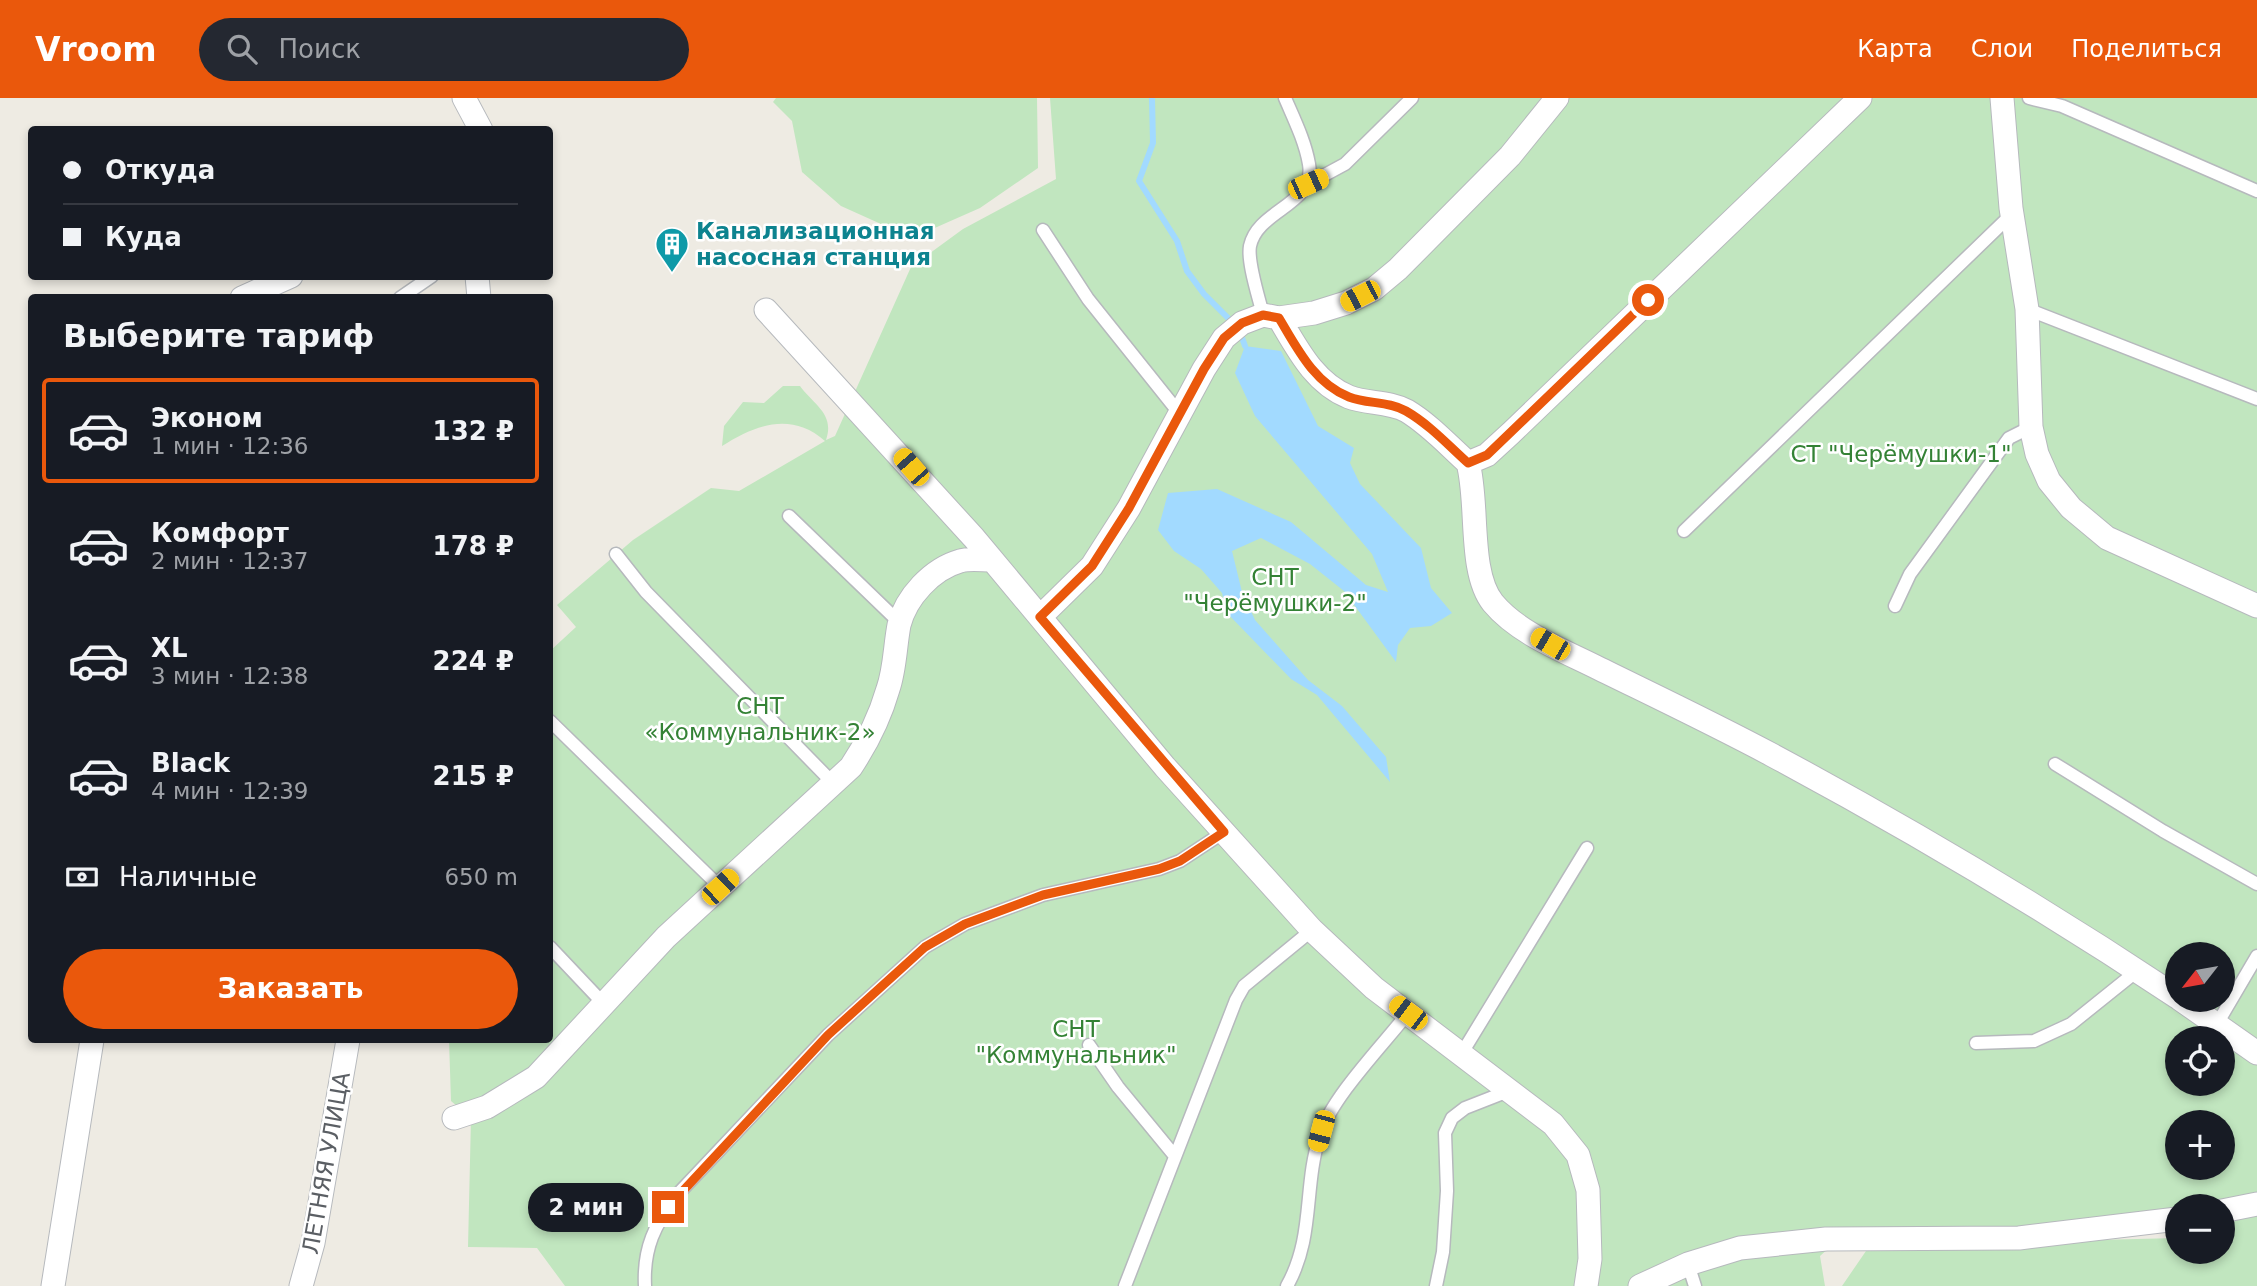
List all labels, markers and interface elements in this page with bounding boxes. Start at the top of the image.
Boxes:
search box [199,18,689,81]
text: Vroom [35,30,157,69]
icon: search [223,30,261,68]
text: Поиск [279,34,361,64]
text: Карта [1857,35,1933,63]
text: Слои [1971,35,2033,63]
text: Поделиться [2071,35,2222,63]
text: Откуда [105,155,215,185]
car [1285,166,1332,202]
place label: Канализационная насосная станция [696,218,935,270]
text: Куда [105,222,182,252]
building icon: Канализационная насосная станция [653,225,691,274]
car [1337,277,1384,315]
route start [1632,284,1664,316]
text: Выберите тариф [63,317,374,355]
icon: car [67,399,130,462]
text: Эконом [151,403,263,433]
text: 132 ₽ [433,416,514,446]
text: 1 мин · 12:36 [151,433,309,459]
park label: СТ "Черёмушки-1" [1790,441,2012,467]
car [890,444,933,490]
icon: car [67,514,130,577]
text: Комфорт [151,518,289,548]
text: 178 ₽ [433,531,514,561]
text: 2 мин · 12:37 [151,548,309,574]
park label: СНТ "Черёмушки-2" [1183,564,1367,616]
car [1527,624,1574,664]
icon: car [67,629,130,692]
text: XL [151,633,188,663]
text: 224 ₽ [433,646,514,676]
text: 3 мин · 12:38 [151,663,309,689]
park label: СНТ «Коммунальник-2» [644,693,876,745]
icon: car [67,744,130,807]
text: Black [151,748,230,778]
text: 215 ₽ [433,761,514,791]
text: 4 мин · 12:39 [151,778,309,804]
icon: cash [63,858,101,896]
text: Наличные [119,862,257,892]
text: 650 m [444,864,518,890]
car [698,865,743,909]
north arrow [2165,942,2235,1012]
map controls [2165,942,2235,1264]
button: Заказать [63,949,518,1029]
car [1385,992,1432,1034]
park label: СНТ "Коммунальник" [975,1016,1177,1068]
button: locate [2165,1026,2235,1096]
street label: ЛЕТНЯЯ УЛИЦА [297,1070,355,1256]
car [1306,1108,1337,1154]
button: + [2165,1110,2235,1180]
callout: 2 мин [528,1182,644,1232]
route end [652,1191,684,1223]
text: 2 мин [549,1194,623,1220]
button: − [2165,1194,2235,1264]

